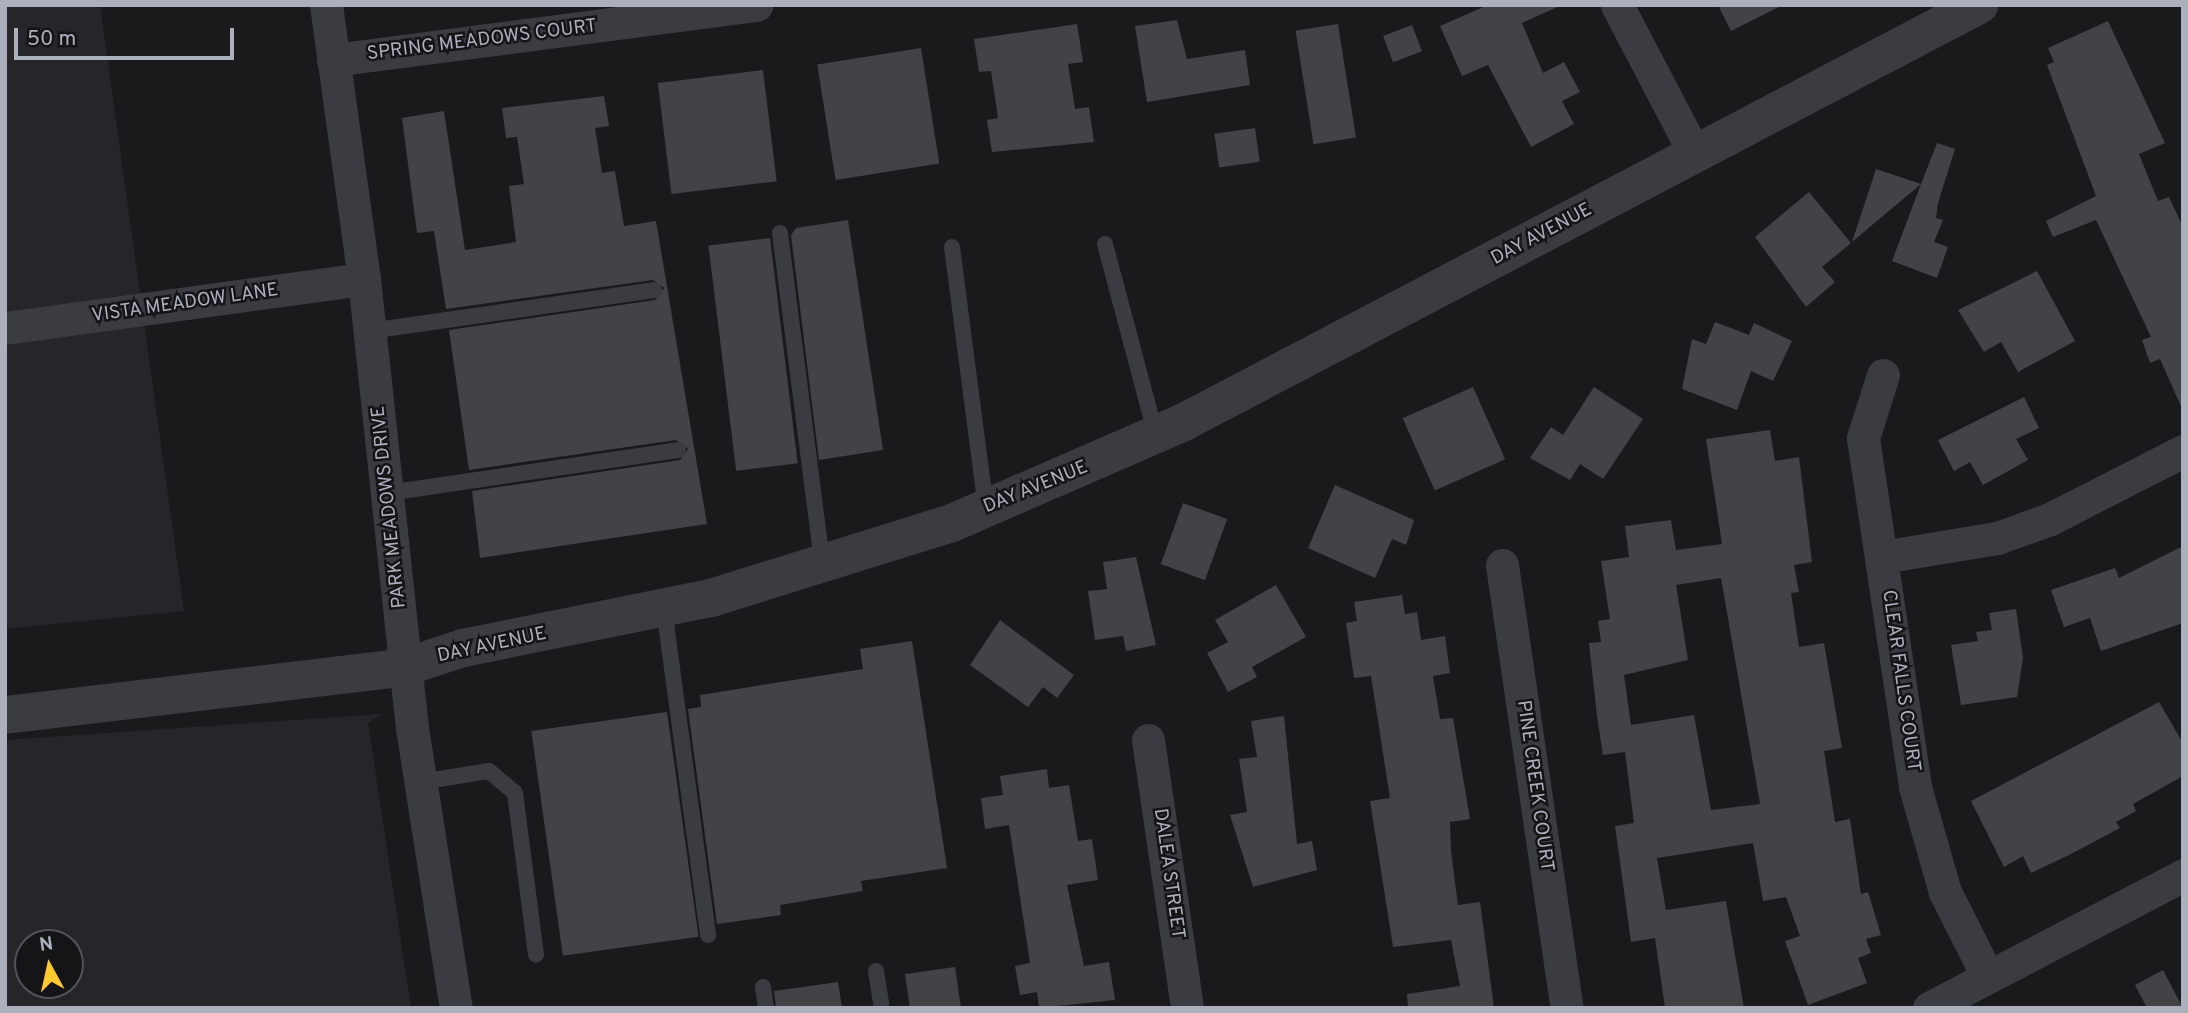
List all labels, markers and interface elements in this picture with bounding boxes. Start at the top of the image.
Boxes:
scale bar [18,14,238,58]
street label: SPRING MEADOWS COURT [366,16,598,66]
text: 50 m [27,26,76,53]
street label: DAY AVENUE [1487,199,1597,271]
street label: VISTA MEADOW LANE [90,280,280,328]
street label: PARK MEADOWS DRIVE [368,405,412,609]
street label: DAY AVENUE [980,456,1092,520]
street label: CLEAR FALLS COURT [1876,588,1924,774]
street label: DAY AVENUE [435,623,549,669]
street label: PINE CREEK COURT [1511,699,1557,873]
street label: DALEA STREET [1147,807,1189,941]
north arrow [14,929,84,999]
text: N [38,932,55,958]

